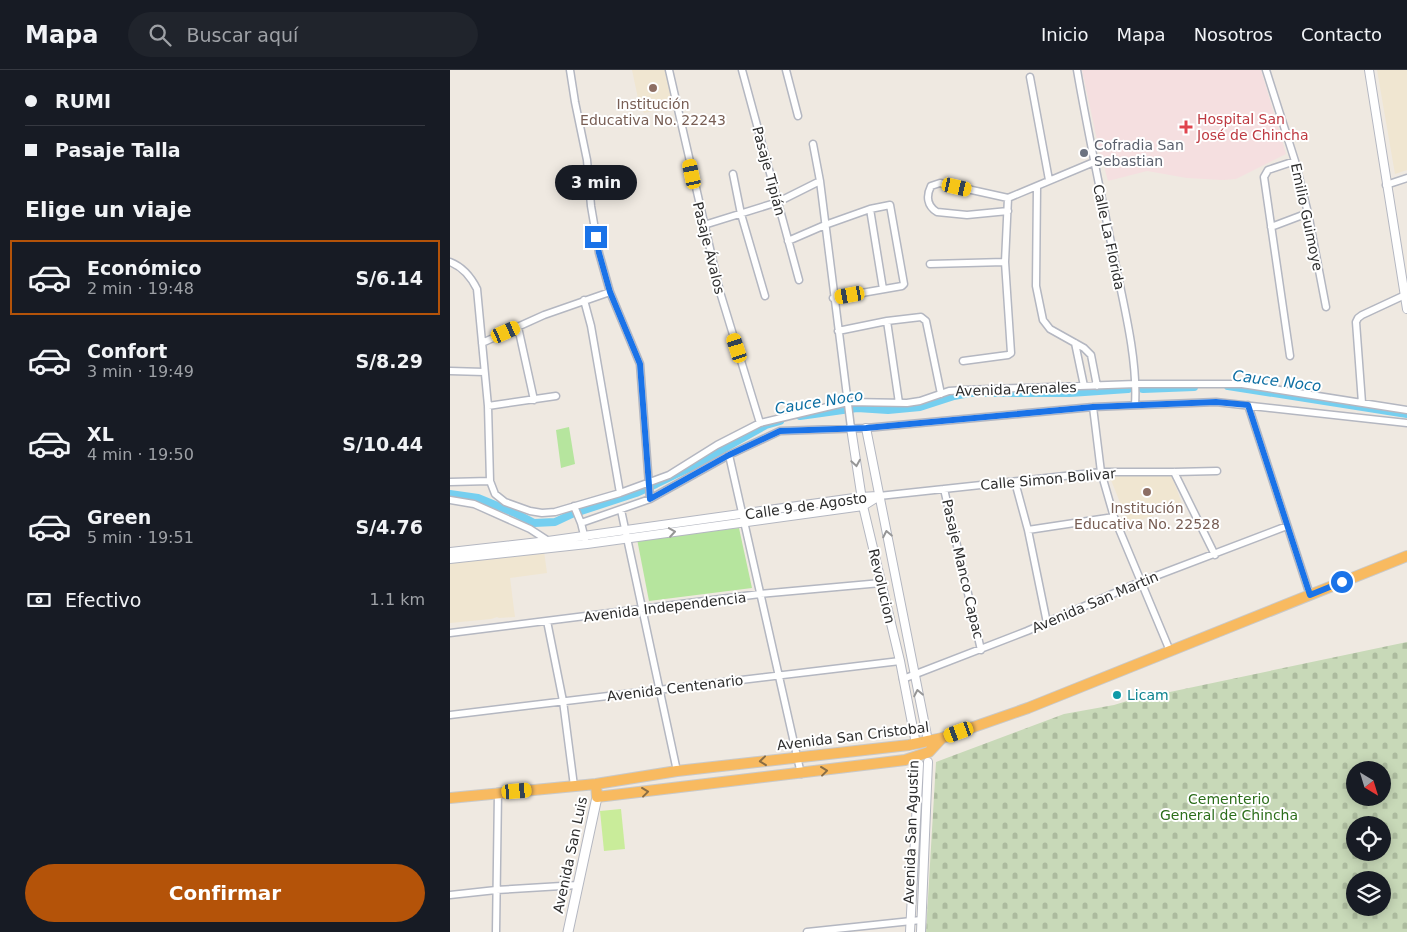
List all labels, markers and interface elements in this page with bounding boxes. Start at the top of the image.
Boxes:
search box [128,12,478,57]
text: Mapa [25,21,98,49]
icon: search [146,21,174,49]
text: Buscar aquí [186,24,298,46]
text: Inicio [1041,24,1089,45]
text: Mapa [1117,24,1166,45]
text: Nosotros [1194,24,1273,45]
text: Contacto [1301,24,1382,45]
marker: Institución Educativa No. 22243 [647,82,659,94]
text: RUMI [55,90,111,112]
place label: Institución Educativa No. 22243 [580,96,726,128]
place label: Hospital San José de Chincha [1196,111,1309,143]
marker: Hospital San José de Chincha [1179,120,1193,134]
street label: Pasaje Tipián [749,125,789,217]
place label: Cofradia San Sebastian [1094,137,1184,169]
text: Pasaje Talla [55,139,181,161]
marker: Cofradia San Sebastian [1078,147,1090,159]
car [681,158,702,190]
street label: Emilio Guimoye [1288,162,1326,272]
callout: 3 min [555,164,637,200]
text: 3 min [571,173,621,192]
car [940,176,973,198]
street label: Calle La Florida [1090,183,1128,291]
text: Elige un viaje [25,197,192,222]
street label: Pasaje Ávalos [690,200,728,296]
route end [585,226,607,248]
icon: car [27,255,72,300]
text: Económico [87,257,202,279]
text: S/6.14 [355,267,423,289]
text: 2 min · 19:48 [87,279,194,298]
car [833,285,866,305]
car [489,319,522,345]
car [725,331,748,365]
icon: car [27,338,72,383]
text: Confort [87,340,167,362]
text: S/8.29 [355,350,423,372]
text: 3 min · 19:49 [87,362,194,381]
water label: Cauce Noco [1232,367,1322,395]
street label: Avenida Arenales [955,379,1077,399]
water label: Cauce Noco [774,386,864,418]
icon: car [27,421,72,466]
text: XL [87,423,114,445]
text: S/10.44 [342,433,423,455]
text: 4 min · 19:50 [87,445,194,464]
one-way arrow [850,459,861,467]
street label: Calle Simon Bolivar [980,465,1117,493]
marker: Institución Educativa No. 22528 [1141,486,1153,498]
street label: Calle 9 de Agosto [744,490,868,522]
street label: Pasaje Manco Capac [939,498,987,640]
place label: Institución Educativa No. 22528 [1074,500,1220,532]
icon: car [27,504,72,549]
text: Green [87,506,151,528]
text: S/4.76 [355,516,423,538]
one-way arrow [668,527,676,538]
text: 5 min · 19:51 [87,528,194,547]
one-way arrow [882,529,892,538]
street label: Revolucion [866,547,898,625]
street label: Avenida San Martin [1029,568,1161,636]
route start [1331,571,1353,593]
icon: cash [25,586,53,614]
text: Efectivo [65,589,141,611]
street label: Avenida Independencia [583,589,747,625]
text: 1.1 km [370,590,425,609]
street label: Avenida Centenario [606,672,744,704]
place label: Licam [1127,687,1169,703]
one-way arrow [914,689,924,698]
marker: Licam [1111,689,1123,701]
street label: Avenida San Cristobal [776,719,930,753]
car [942,720,975,744]
one-way arrow [759,755,767,766]
street label: Avenida San Agustin [900,760,922,904]
north arrow [1346,761,1391,806]
map controls [1346,761,1391,916]
one-way arrow [820,766,828,777]
car [501,782,532,800]
one-way arrow [641,787,650,797]
park label: Cementerio General de Chincha [1160,791,1298,823]
street label: Avenida San Luis [550,795,590,915]
button: locate [1346,816,1391,861]
button: Confirmar [25,864,425,922]
button: layers [1346,871,1391,916]

